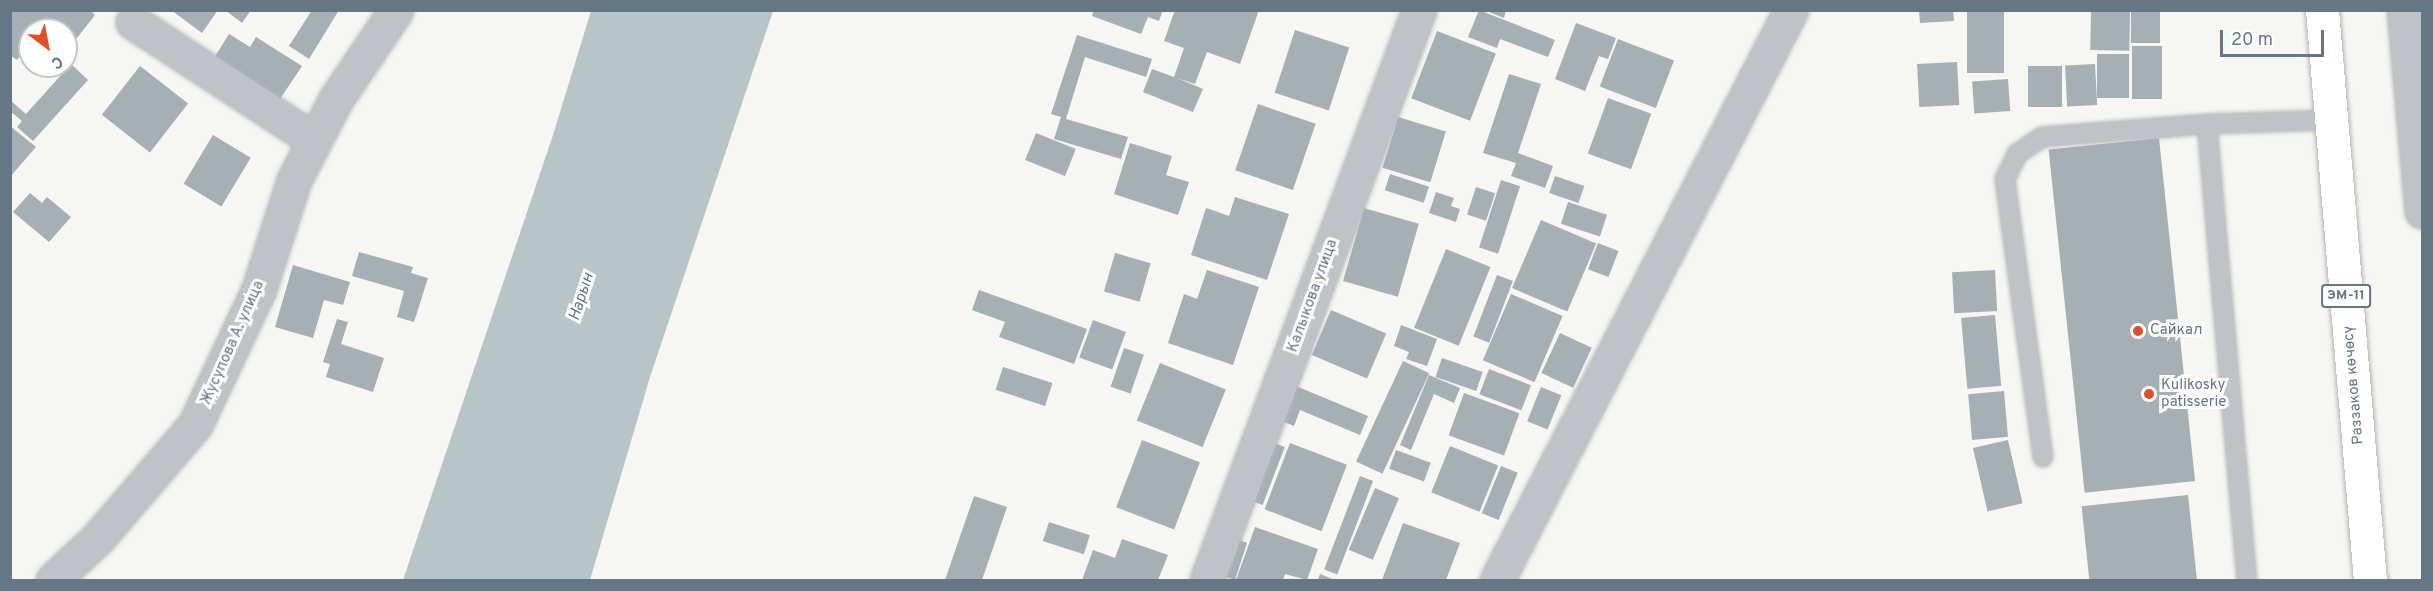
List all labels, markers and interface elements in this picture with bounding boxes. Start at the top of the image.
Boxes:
north arrow [18,18,78,78]
scale bar [2223,18,2326,56]
text: 20 m [2231,29,2273,52]
text: С [47,50,66,73]
street label: Калыкова улица [1284,237,1342,355]
water label: Нарын [565,271,599,323]
street label: Жусупова А. улица [197,278,269,408]
road number: ЭМ-11 [2320,285,2372,307]
place label: Сайкал [2150,322,2202,340]
marker: Сайкал [2131,324,2145,338]
street label: Раззаков көчөсү [2340,325,2368,445]
place label: Kulikosky patisserie [2161,376,2226,411]
marker: Kulikosky patisserie [2142,387,2156,401]

